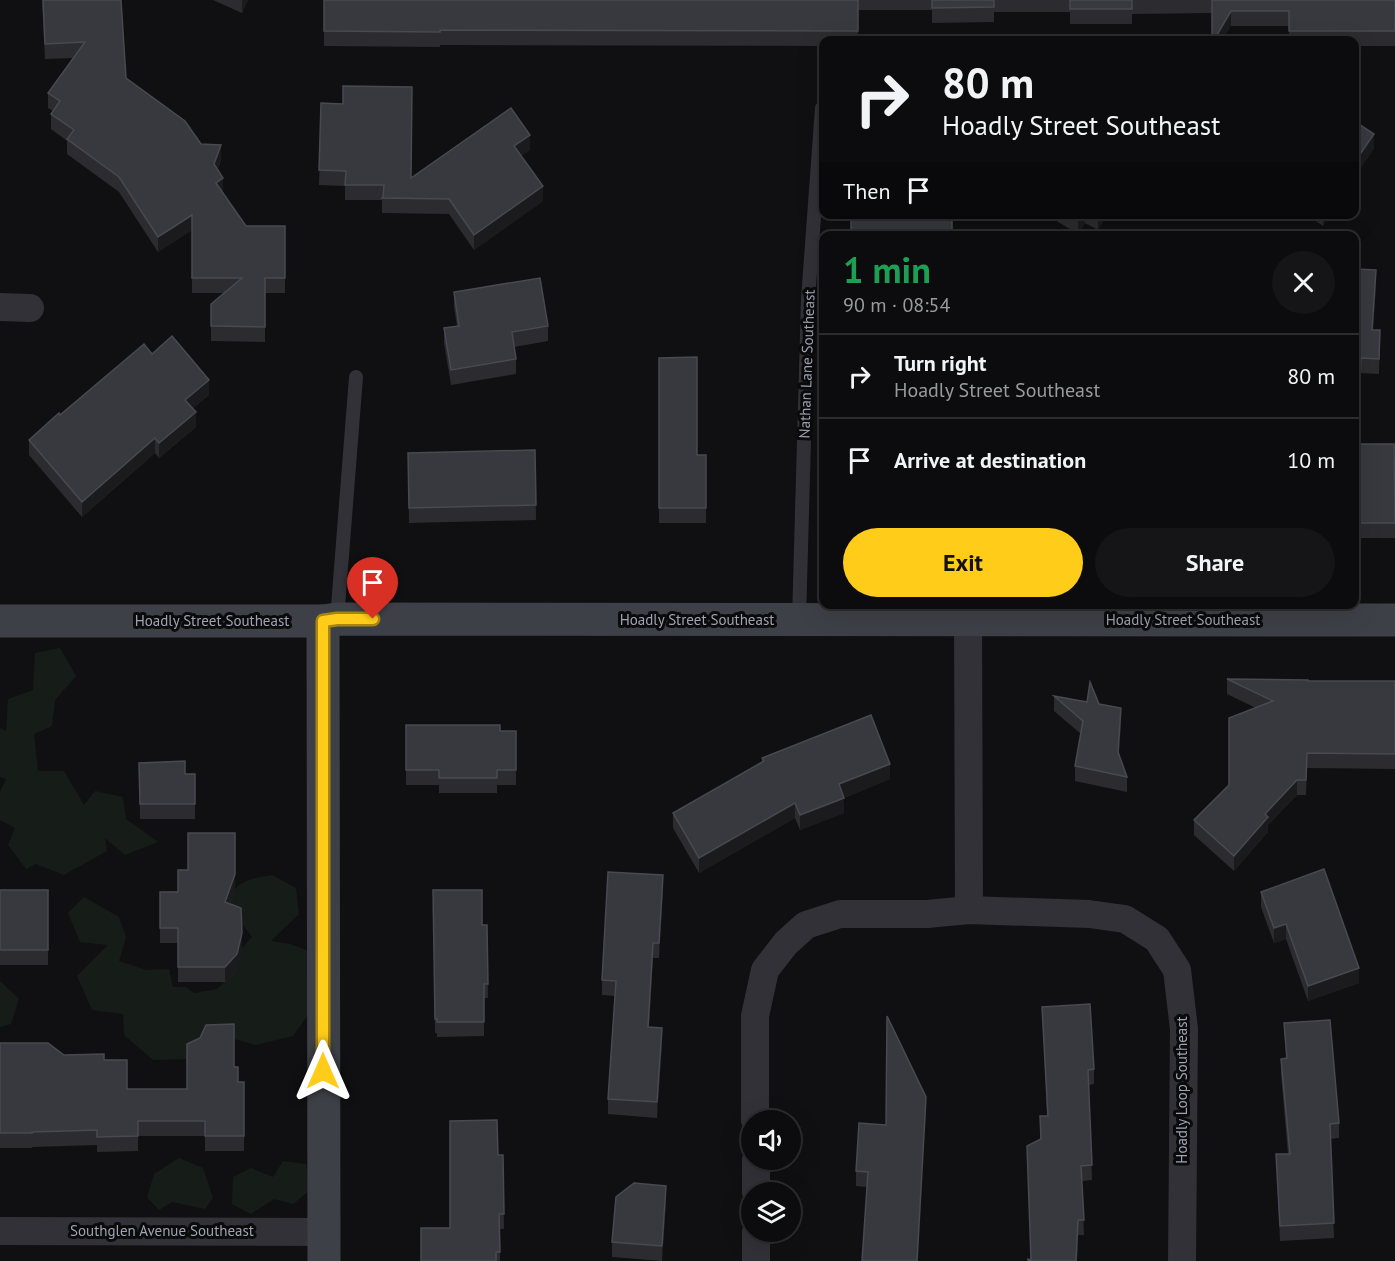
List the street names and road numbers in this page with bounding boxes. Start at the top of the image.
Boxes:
street label: Nathan Lane Southeast [794,289,819,439]
street label: Hoadly Street Southeast [620,610,774,629]
street label: Hoadly Street Southeast [1106,610,1260,629]
street label: Hoadly Street Southeast [135,611,289,630]
street label: Hoadly Loop Southeast [1172,1016,1191,1164]
street label: Southglen Avenue Southeast [70,1221,254,1240]

